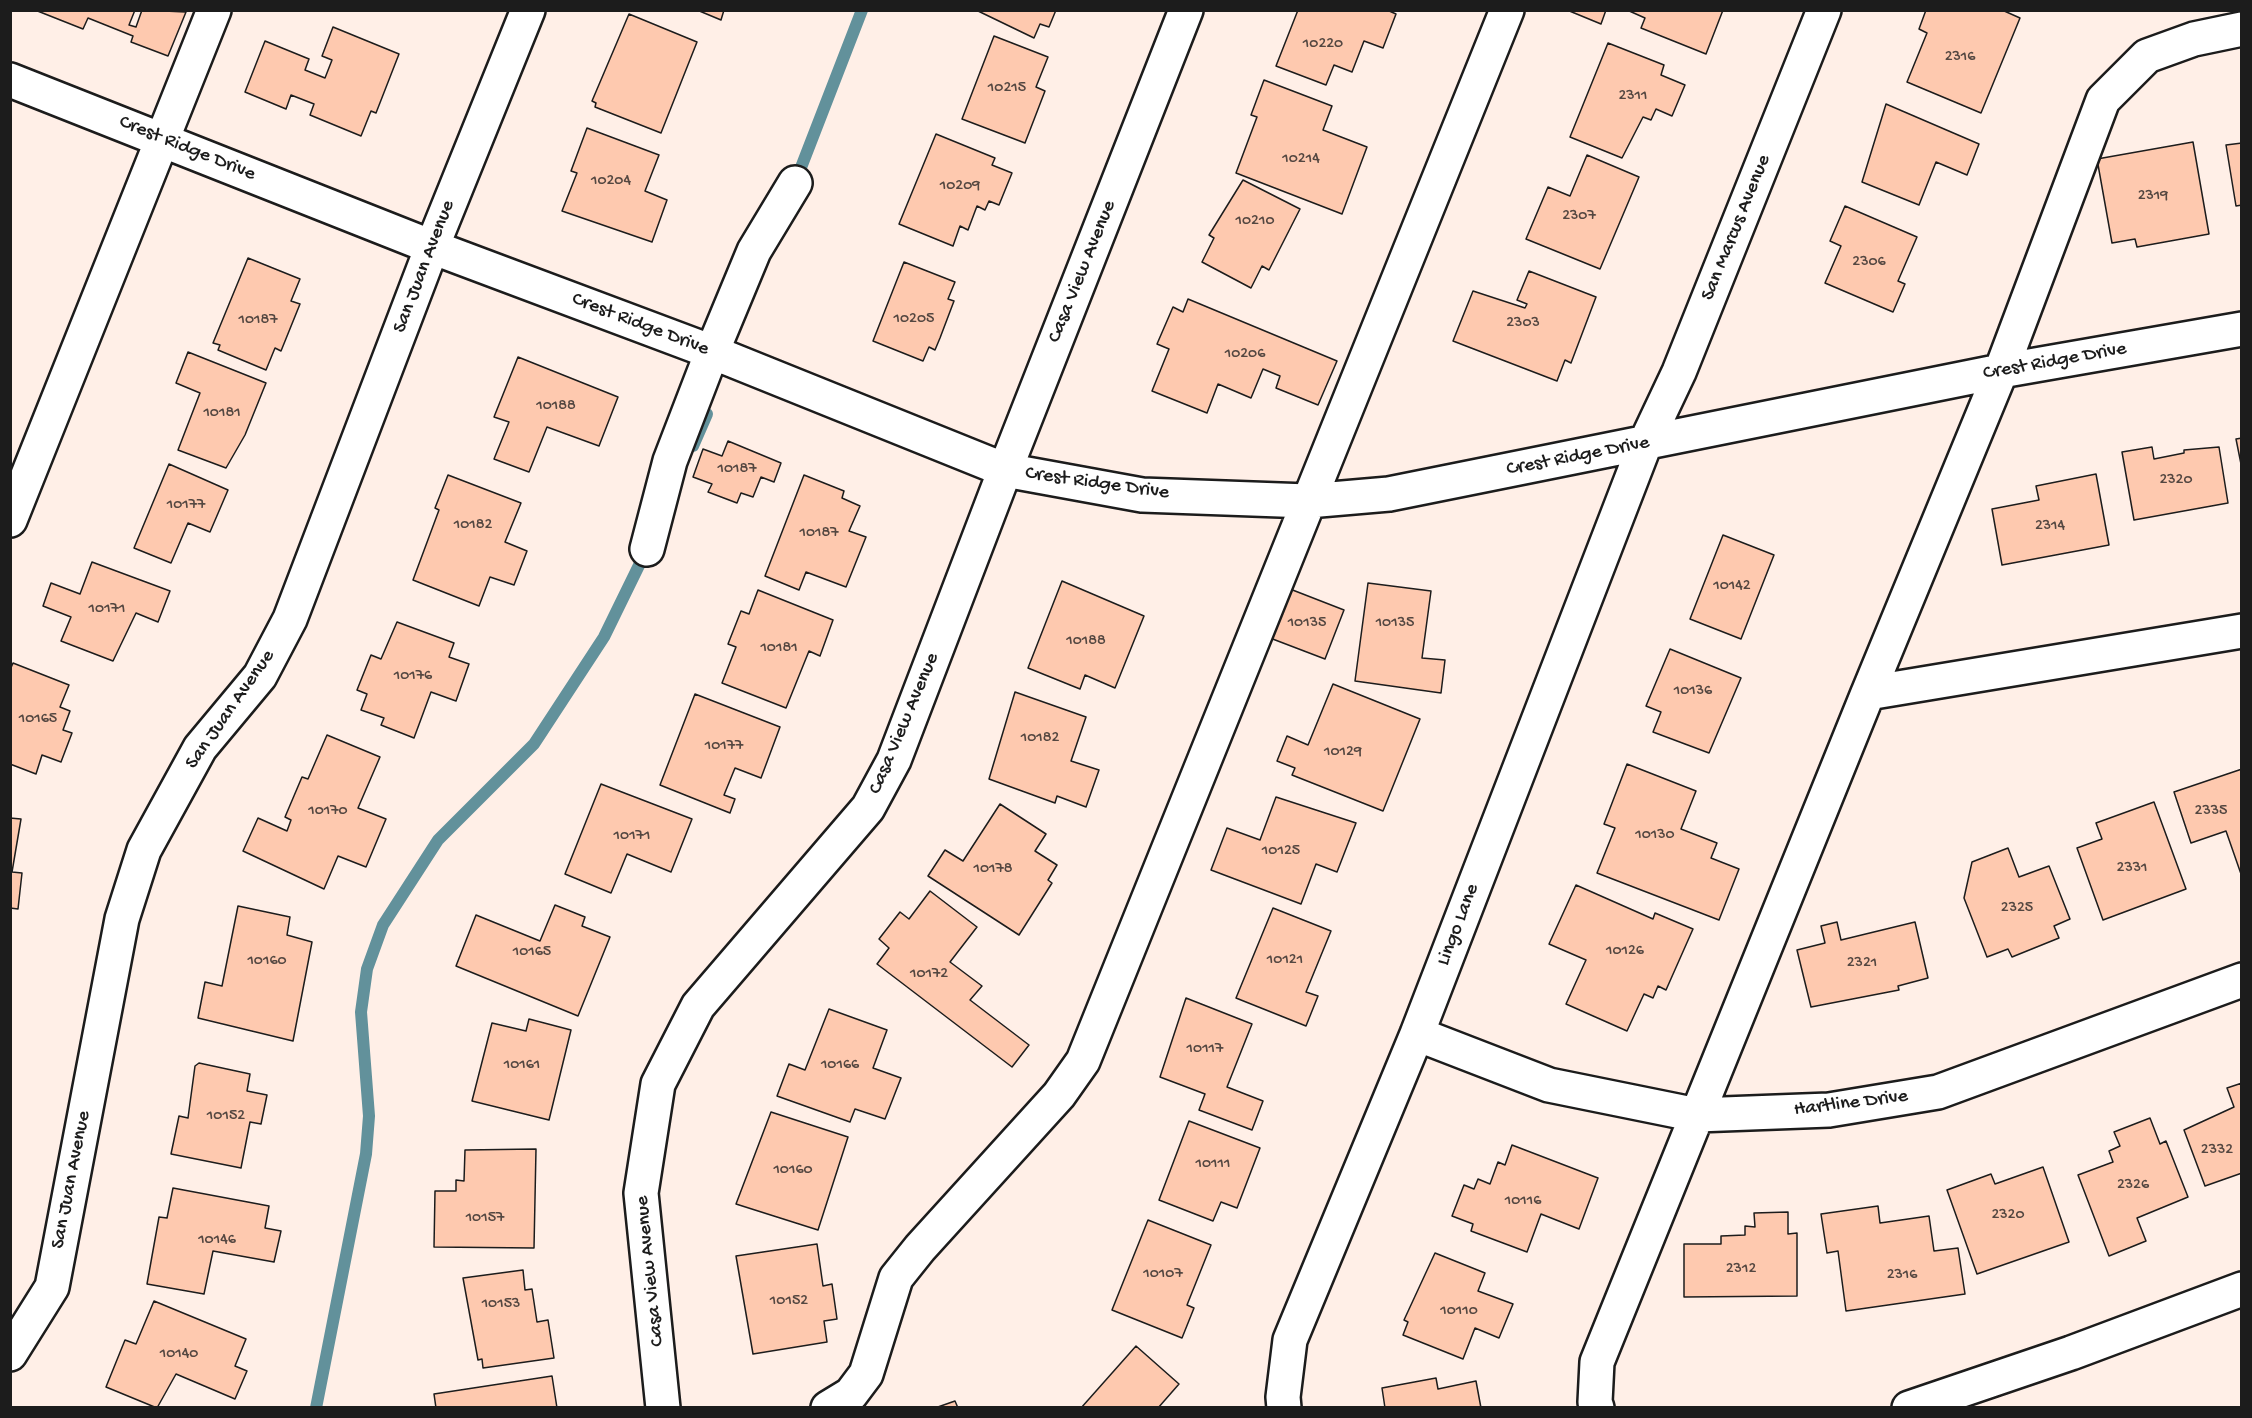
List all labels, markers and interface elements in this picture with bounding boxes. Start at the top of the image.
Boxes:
house number: 10220 [1303,35,1343,55]
house number: 2316 [1945,48,1975,68]
house number: 10215 [988,79,1026,99]
house number: 2311 [1618,87,1648,107]
street label: Crest Ridge Drive [115,111,259,187]
house number: 10214 [1282,150,1320,170]
street label: San Marcus Avenue [1697,152,1777,304]
house number: 10204 [591,172,631,192]
house number: 10209 [940,177,980,197]
house number: 2319 [2138,187,2168,207]
street label: San Juan Avenue [389,197,461,337]
street label: Casa View Avenue [1044,197,1122,347]
house number: 2307 [1562,207,1596,227]
house number: 10210 [1236,212,1274,232]
house number: 2306 [1852,253,1886,273]
street label: Crest Ridge Drive [568,288,712,362]
house number: 10205 [894,310,934,330]
house number: 10187 [238,311,278,331]
house number: 2303 [1506,314,1540,334]
street label: Crest Ridge Drive [1981,338,2129,386]
house number: 10206 [1225,345,1265,365]
house number: 10188 [536,397,576,417]
house number: 10181 [203,404,241,424]
street label: Crest Ridge Drive [1505,431,1651,483]
house number: 10187 [717,460,757,480]
street label: Crest Ridge Drive [1024,462,1170,506]
house number: 2320 [2159,471,2193,491]
house number: 10177 [167,496,205,516]
house number: 10182 [454,516,492,536]
house number: 2314 [2035,517,2065,537]
house number: 10187 [799,524,839,544]
house number: 10142 [1713,577,1751,597]
house number: 10171 [89,600,125,620]
house number: 10135 [1288,614,1326,634]
house number: 10135 [1376,614,1414,634]
house number: 10188 [1066,632,1106,652]
house number: 10181 [760,639,798,659]
street label: San Juan Avenue [181,646,281,774]
street label: Casa View Avenue [864,650,946,798]
house number: 10176 [394,667,432,687]
house number: 10136 [1674,682,1712,702]
house number: 10165 [19,710,57,730]
house number: 10182 [1021,729,1059,749]
house number: 10177 [705,737,743,757]
house number: 10129 [1324,743,1362,763]
house number: 10170 [308,802,348,822]
house number: 2335 [2195,802,2227,822]
house number: 10130 [1635,826,1675,846]
house number: 10171 [614,827,650,847]
house number: 10125 [1262,842,1300,862]
house number: 2331 [2117,859,2147,879]
house number: 10178 [973,860,1013,880]
street label: Lingo Lane [1432,881,1486,969]
house number: 2325 [2001,899,2033,919]
house number: 10126 [1606,942,1644,962]
house number: 10165 [513,943,551,963]
house number: 10121 [1267,951,1303,971]
house number: 10160 [247,952,287,972]
house number: 2321 [1847,954,1877,974]
house number: 10172 [910,965,948,985]
house number: 10117 [1187,1040,1223,1060]
house number: 10161 [504,1056,540,1076]
house number: 10166 [821,1056,859,1076]
street label: Hartline Drive [1793,1085,1909,1123]
house number: 10152 [207,1107,245,1127]
street label: San Juan Avenue [47,1109,97,1251]
house number: 2332 [2201,1141,2233,1161]
house number: 10111 [1196,1155,1230,1175]
house number: 10160 [773,1161,813,1181]
house number: 2326 [2117,1176,2149,1196]
house number: 10116 [1505,1192,1541,1212]
street label: Casa View Avenue [631,1195,671,1347]
house number: 2320 [1991,1206,2025,1226]
house number: 10157 [466,1209,504,1229]
house number: 10146 [198,1231,236,1251]
house number: 2312 [1726,1260,1756,1280]
house number: 10107 [1143,1265,1183,1285]
house number: 2316 [1887,1266,1917,1286]
house number: 10152 [770,1292,808,1312]
house number: 10153 [482,1295,520,1315]
house number: 10110 [1440,1302,1478,1322]
house number: 10140 [160,1345,198,1365]

